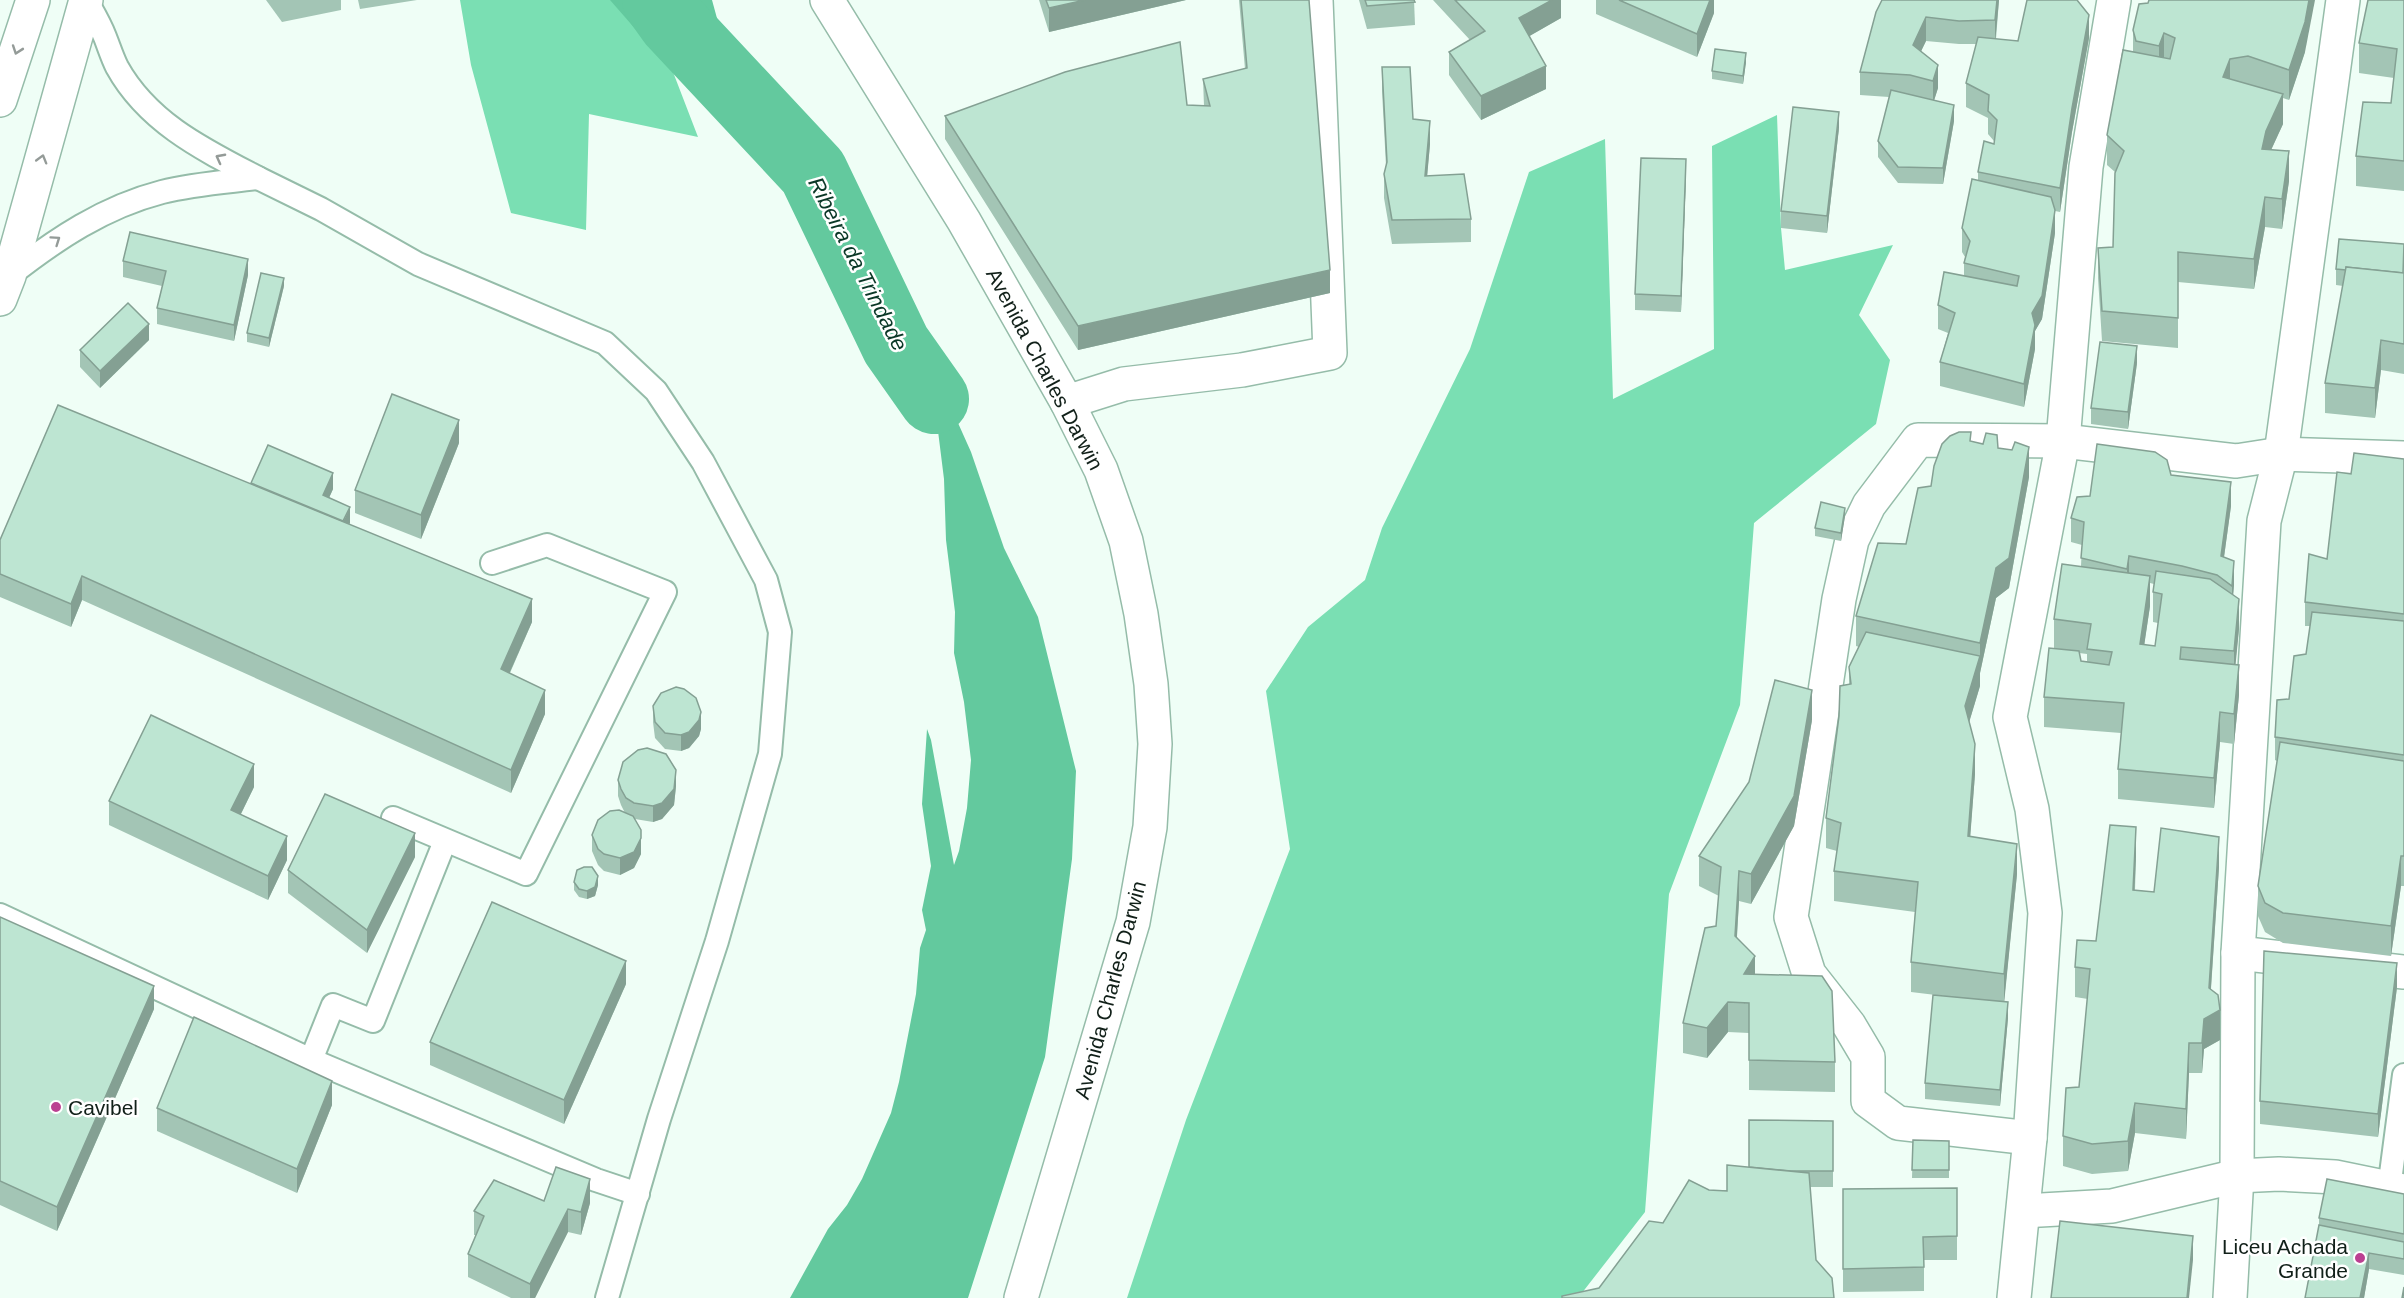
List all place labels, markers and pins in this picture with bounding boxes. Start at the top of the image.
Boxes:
place label: Cavibel [68,1096,138,1119]
marker: Cavibel [49,1100,63,1114]
place label: Liceu Achada Grande [2222,1235,2348,1282]
marker: Liceu Achada Grande [2353,1251,2367,1265]

